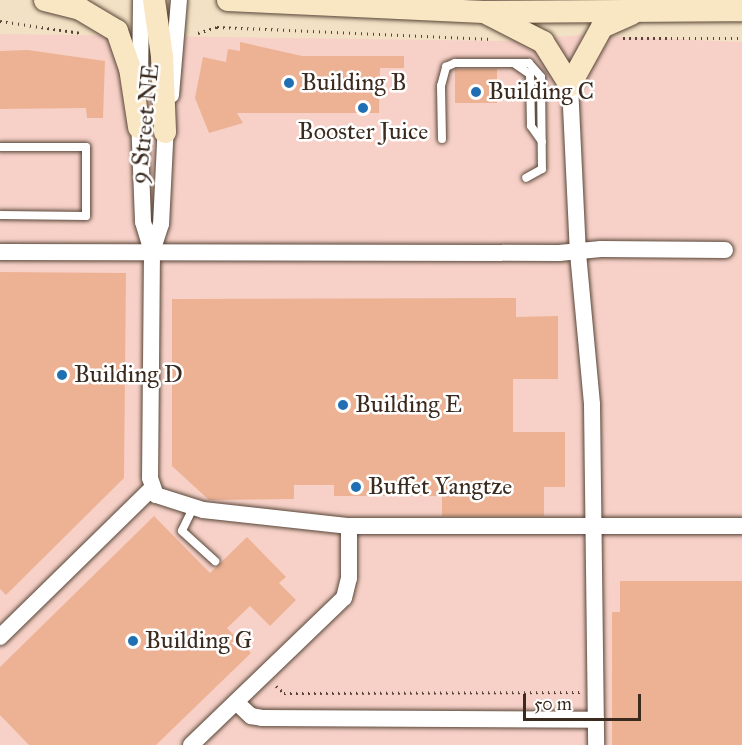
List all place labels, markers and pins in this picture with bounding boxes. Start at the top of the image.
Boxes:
place label: Building B [301,69,407,97]
marker: Building B [282,76,296,90]
place label: Building C [488,78,594,106]
marker: Building C [469,85,483,99]
marker: Booster Juice [356,101,370,115]
place label: Booster Juice [298,118,428,146]
place label: Building D [74,361,183,389]
marker: Building D [55,368,69,382]
place label: Building E [355,391,462,419]
marker: Building E [336,398,350,412]
place label: Buffet Yangtze [368,473,512,501]
marker: Buffet Yangtze [349,480,363,494]
place label: Building G [145,627,252,655]
marker: Building G [126,634,140,648]

